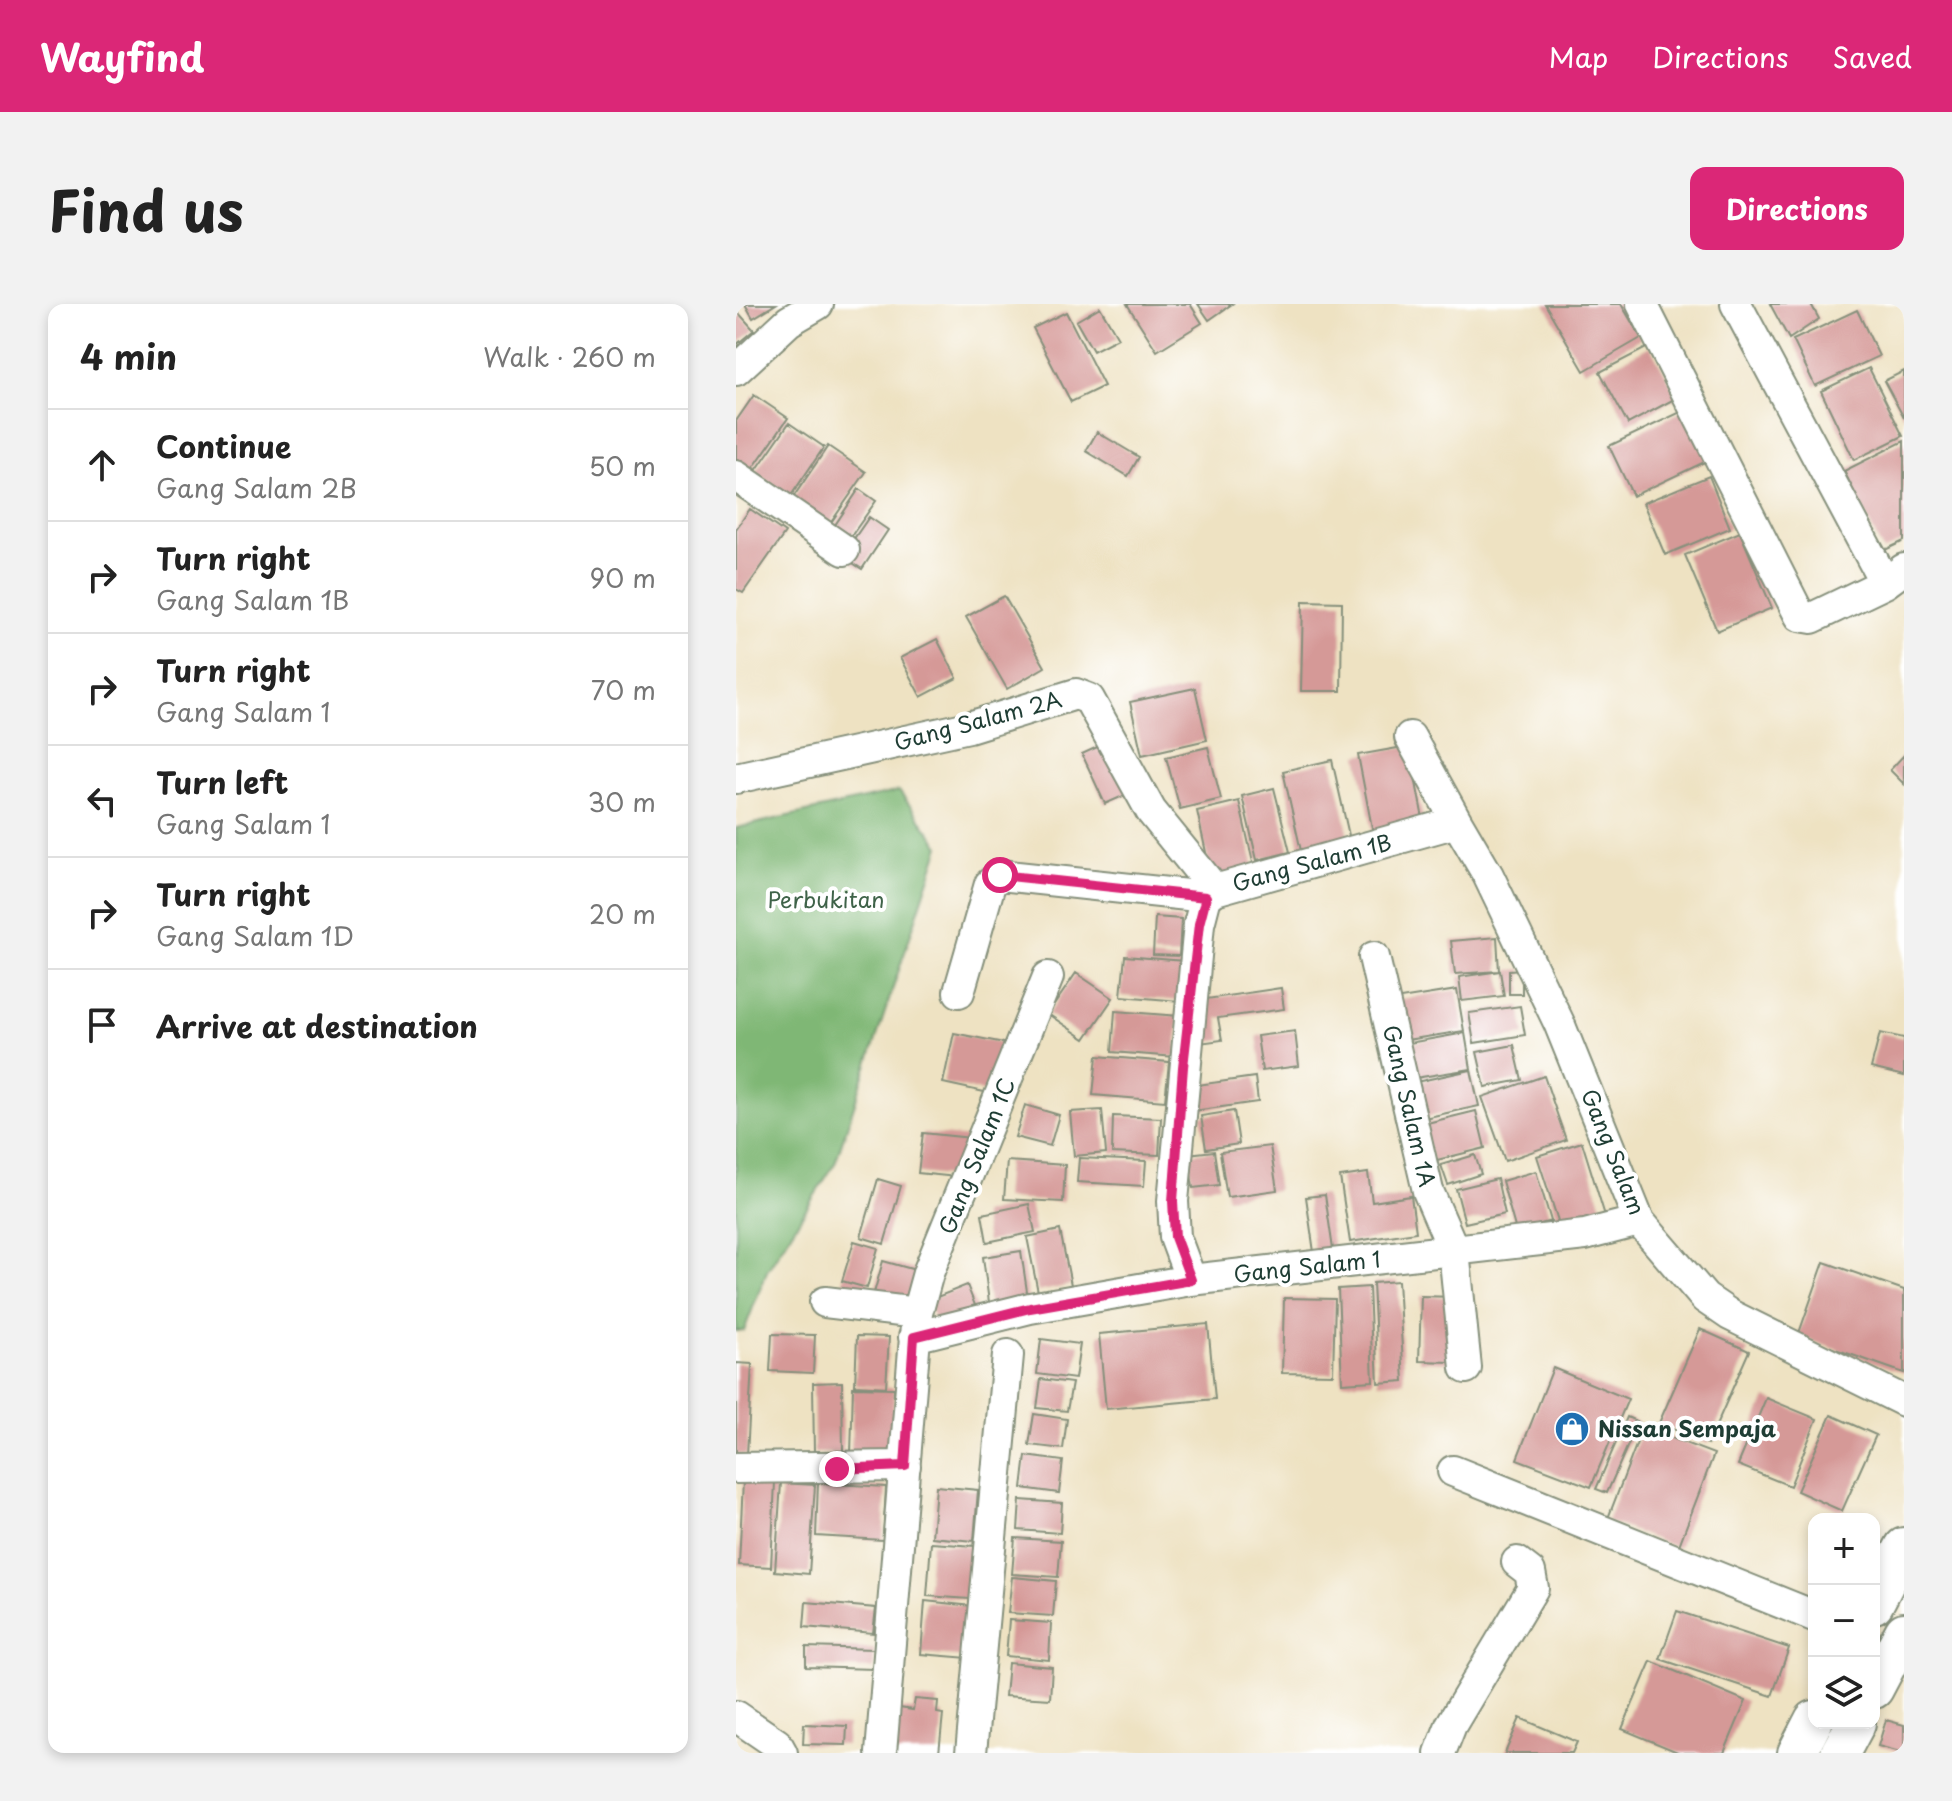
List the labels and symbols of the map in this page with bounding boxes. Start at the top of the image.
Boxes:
street label: Gang Salam 2A [890,681,1065,758]
street label: Gang Salam 1B [1228,824,1395,899]
route start [982,857,1018,893]
park label: Perbukitan [767,882,885,915]
street label: Gang Salam 1A [1376,1021,1445,1190]
street label: Gang Salam 1C [929,1072,1022,1239]
street label: Gang Salam [1574,1083,1655,1219]
street label: Gang Salam 1 [1232,1241,1382,1290]
shop icon: Nissan Sempaja [1553,1410,1591,1448]
place label: Nissan Sempaja [1598,1411,1777,1444]
route end [819,1451,855,1487]

